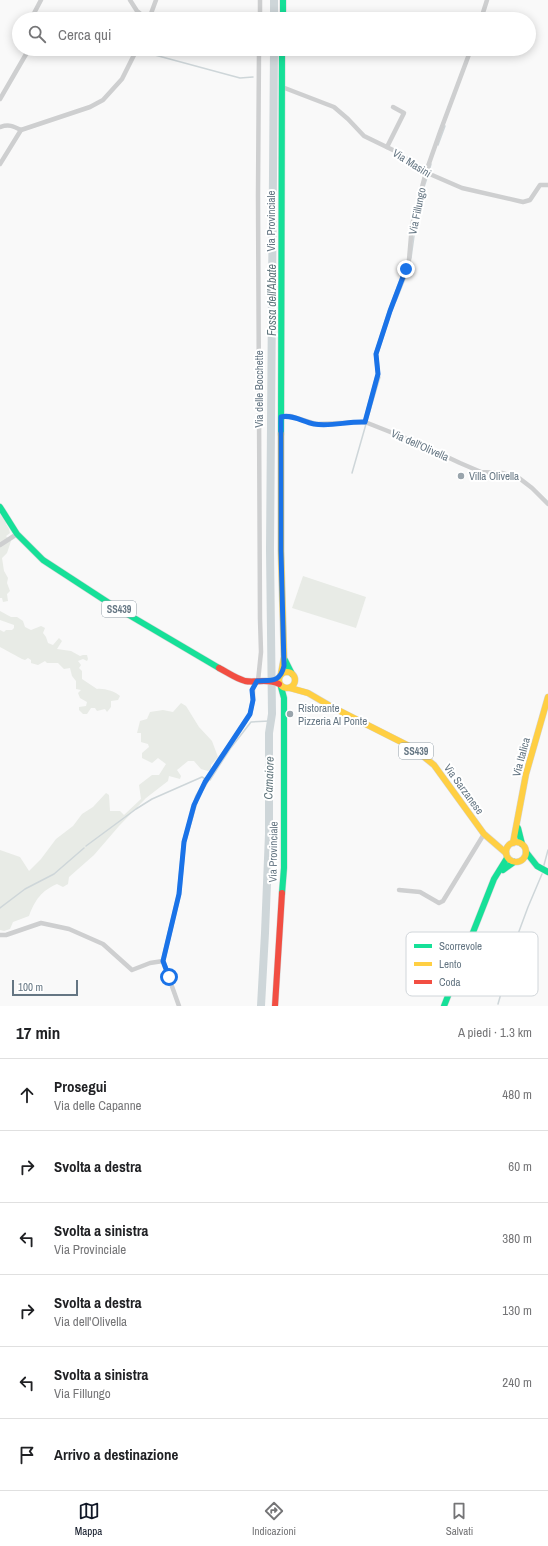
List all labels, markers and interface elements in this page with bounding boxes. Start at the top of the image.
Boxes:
search box [12,12,536,56]
icon: search [26,23,48,45]
text: Cerca qui [58,24,111,45]
street label: Via Masini [390,146,434,180]
street label: Via Fillungo [405,186,429,236]
street label: Via Provinciale [264,190,278,252]
route end [397,260,415,278]
water label: Fossa dell'Abate [264,263,280,336]
street label: Via delle Bocchette [252,350,266,428]
street label: Via dell'Olivella [389,426,451,464]
place label: Villa Olivella [469,469,519,483]
marker: Villa Olivella [456,471,466,481]
road number: SS439 [102,601,136,617]
place label: Ristorante Pizzeria Al Ponte [298,701,367,728]
marker: Ristorante Pizzeria Al Ponte [285,709,295,719]
street label: Via Italica [509,736,533,778]
road number: SS439 [399,743,433,759]
water label: Camaiore [260,756,278,800]
street label: Via Sarzanese [441,761,487,817]
street label: Via Provinciale [265,821,281,883]
legend [406,932,538,996]
text: Scorrevole [439,939,482,953]
text: Lento [439,957,462,971]
route start [160,968,178,986]
text: Coda [439,975,461,989]
scale bar [12,978,78,997]
text: 100 m [18,980,43,994]
text: 17 min [16,1021,60,1044]
text: A piedi · 1.3 km [458,1024,532,1041]
text: Prosegui [54,1076,107,1097]
icon: ahead [16,1084,38,1106]
text: 480 m [502,1086,532,1103]
text: Via delle Capanne [54,1097,142,1114]
icon: right [16,1156,38,1178]
text: Svolta a destra [54,1156,142,1177]
text: 60 m [508,1158,532,1175]
text: Svolta a sinistra [54,1220,148,1241]
icon: left [16,1228,38,1250]
text: 380 m [502,1230,532,1247]
text: Via Provinciale [54,1241,126,1258]
text: Svolta a destra [54,1292,142,1313]
icon: right [16,1300,38,1322]
text: 130 m [502,1302,532,1319]
text: Via dell'Olivella [54,1313,127,1330]
text: Svolta a sinistra [54,1364,148,1385]
icon: left [16,1372,38,1394]
text: 240 m [502,1374,532,1391]
text: Via Fillungo [54,1385,111,1402]
icon: arrive [16,1444,38,1466]
text: Arrivo a destinazione [54,1444,178,1465]
tab: Mappa [75,1500,102,1538]
tab: Indicazioni [252,1500,296,1538]
tab: Salvati [446,1500,473,1538]

